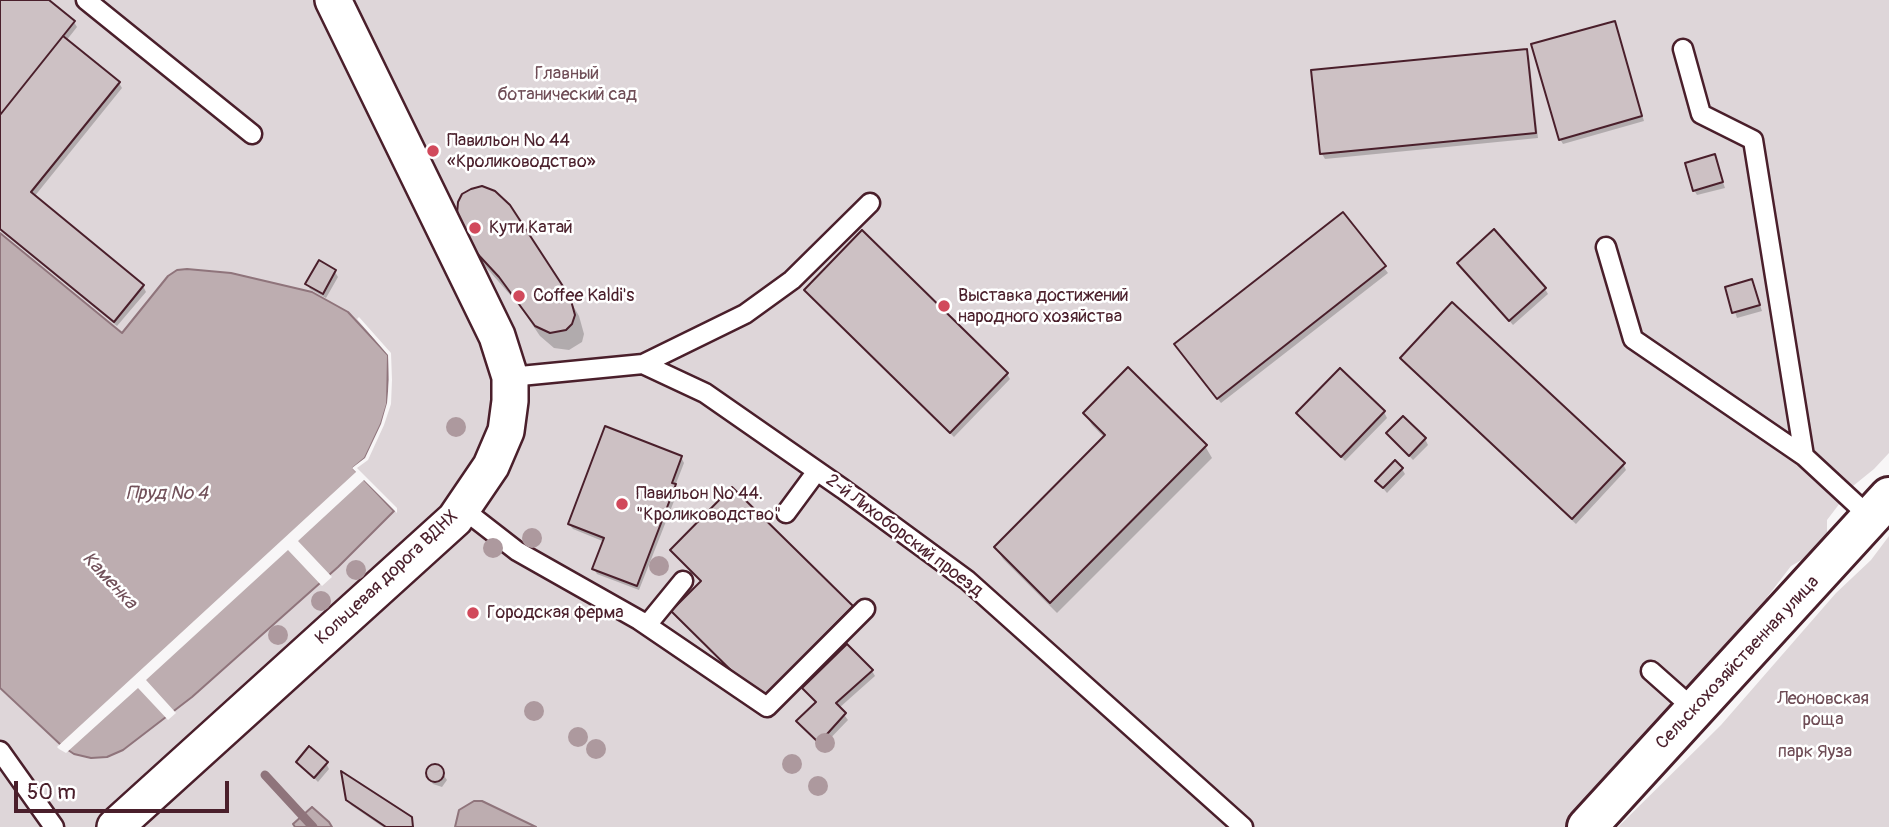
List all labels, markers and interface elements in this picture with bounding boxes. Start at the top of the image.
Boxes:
park label: Главный ботанический сад [497,63,637,106]
place label: Павильон № 44 «Кролиководство» [447,130,596,172]
marker: Павильон № 44 «Кролиководство» [425,143,441,159]
place label: Кути Катай [489,217,573,239]
marker: Кути Катай [467,220,483,236]
place label: Coffee Kaldi's [533,285,634,307]
place label: Выставка достижений народного хозяйства [958,285,1129,328]
marker: Coffee Kaldi's [511,288,527,304]
marker: Выставка достижений народного хозяйства [936,298,952,314]
street label: 2-й Лихоборский проезд [821,470,987,602]
water label: Пруд № 4 [126,483,208,505]
place label: Павильон № 44. "Кролиководство" [636,483,781,526]
marker: Павильон № 44. "Кролиководство" [614,496,630,512]
street label: Кольцевая дорога ВДНХ [311,506,463,650]
water label: Каменка [77,548,141,614]
street label: Сельскохозяйственная улица [1652,572,1824,754]
place label: Городская ферма [487,602,624,624]
marker: Городская ферма [465,605,481,621]
park label: Леоновская роща [1777,688,1869,730]
park label: парк Яуза [1778,741,1852,763]
scale bar [18,768,233,812]
text: 50 m [27,779,76,806]

